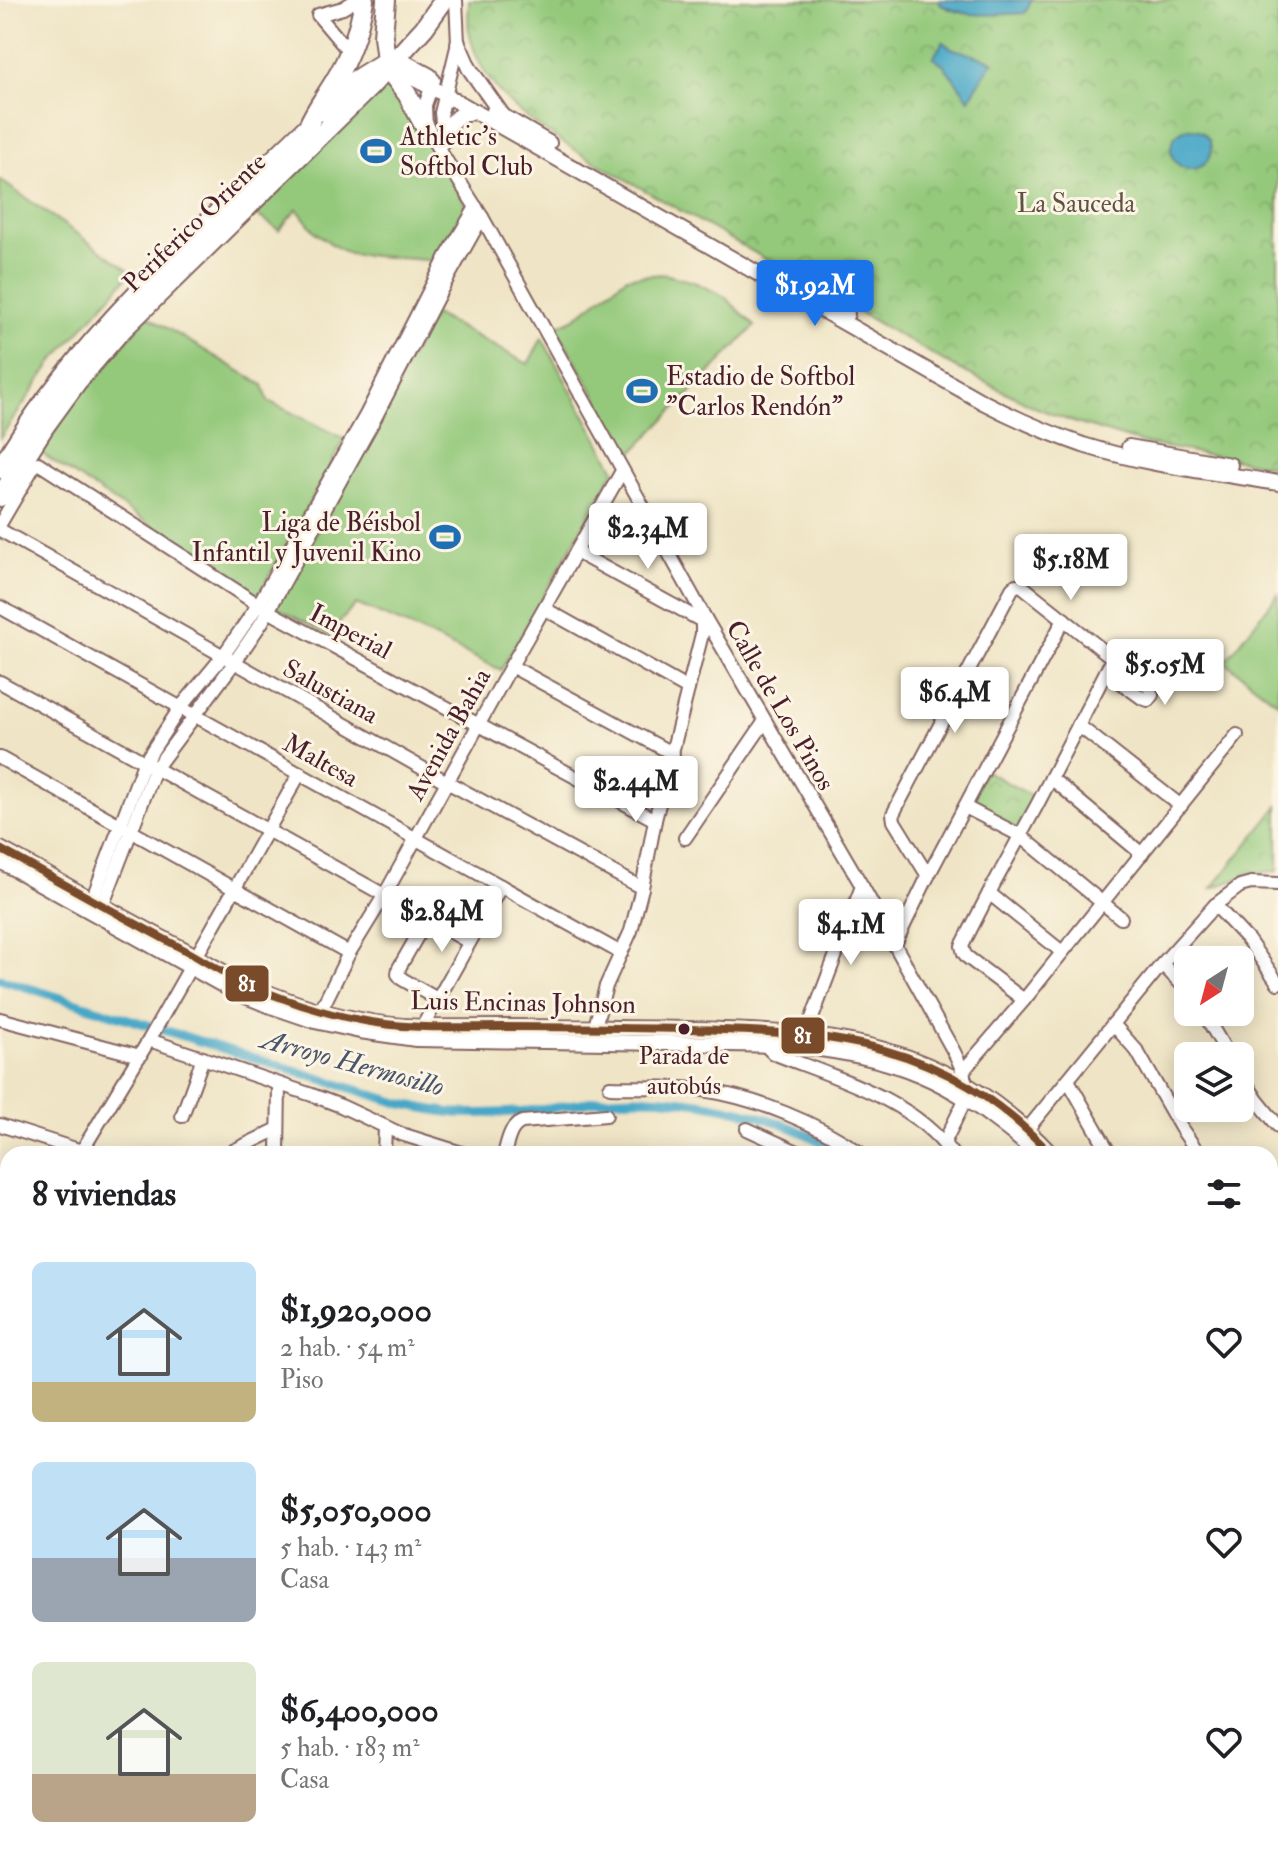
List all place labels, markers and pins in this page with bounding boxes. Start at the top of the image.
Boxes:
place label: Athletic's Softbol Club [399,121,533,183]
sports icon: Athletic's Softbol Club [359,134,393,168]
pin: $1.92M [750,260,880,328]
place label: Estadio de Softbol "Carlos Rendón" [666,361,855,423]
sports icon: Estadio de Softbol "Carlos Rendón" [625,374,659,408]
pin: $2.34M [583,503,713,571]
place label: Liga de Béisbol Infantil y Juvenil Kino [192,507,421,569]
sports icon: Liga de Béisbol Infantil y Juvenil Kino [428,520,462,554]
pin: $5.18M [1006,534,1136,602]
pin: $5.05M [1100,639,1230,707]
pin: $6.4M [899,667,1011,735]
pin: $2.44M [571,756,701,824]
pin: $2.84M [377,886,507,954]
pin: $4.1M [795,899,907,967]
marker: Parada de autobús [676,1021,692,1037]
place label: Parada de autobús [639,1041,729,1102]

